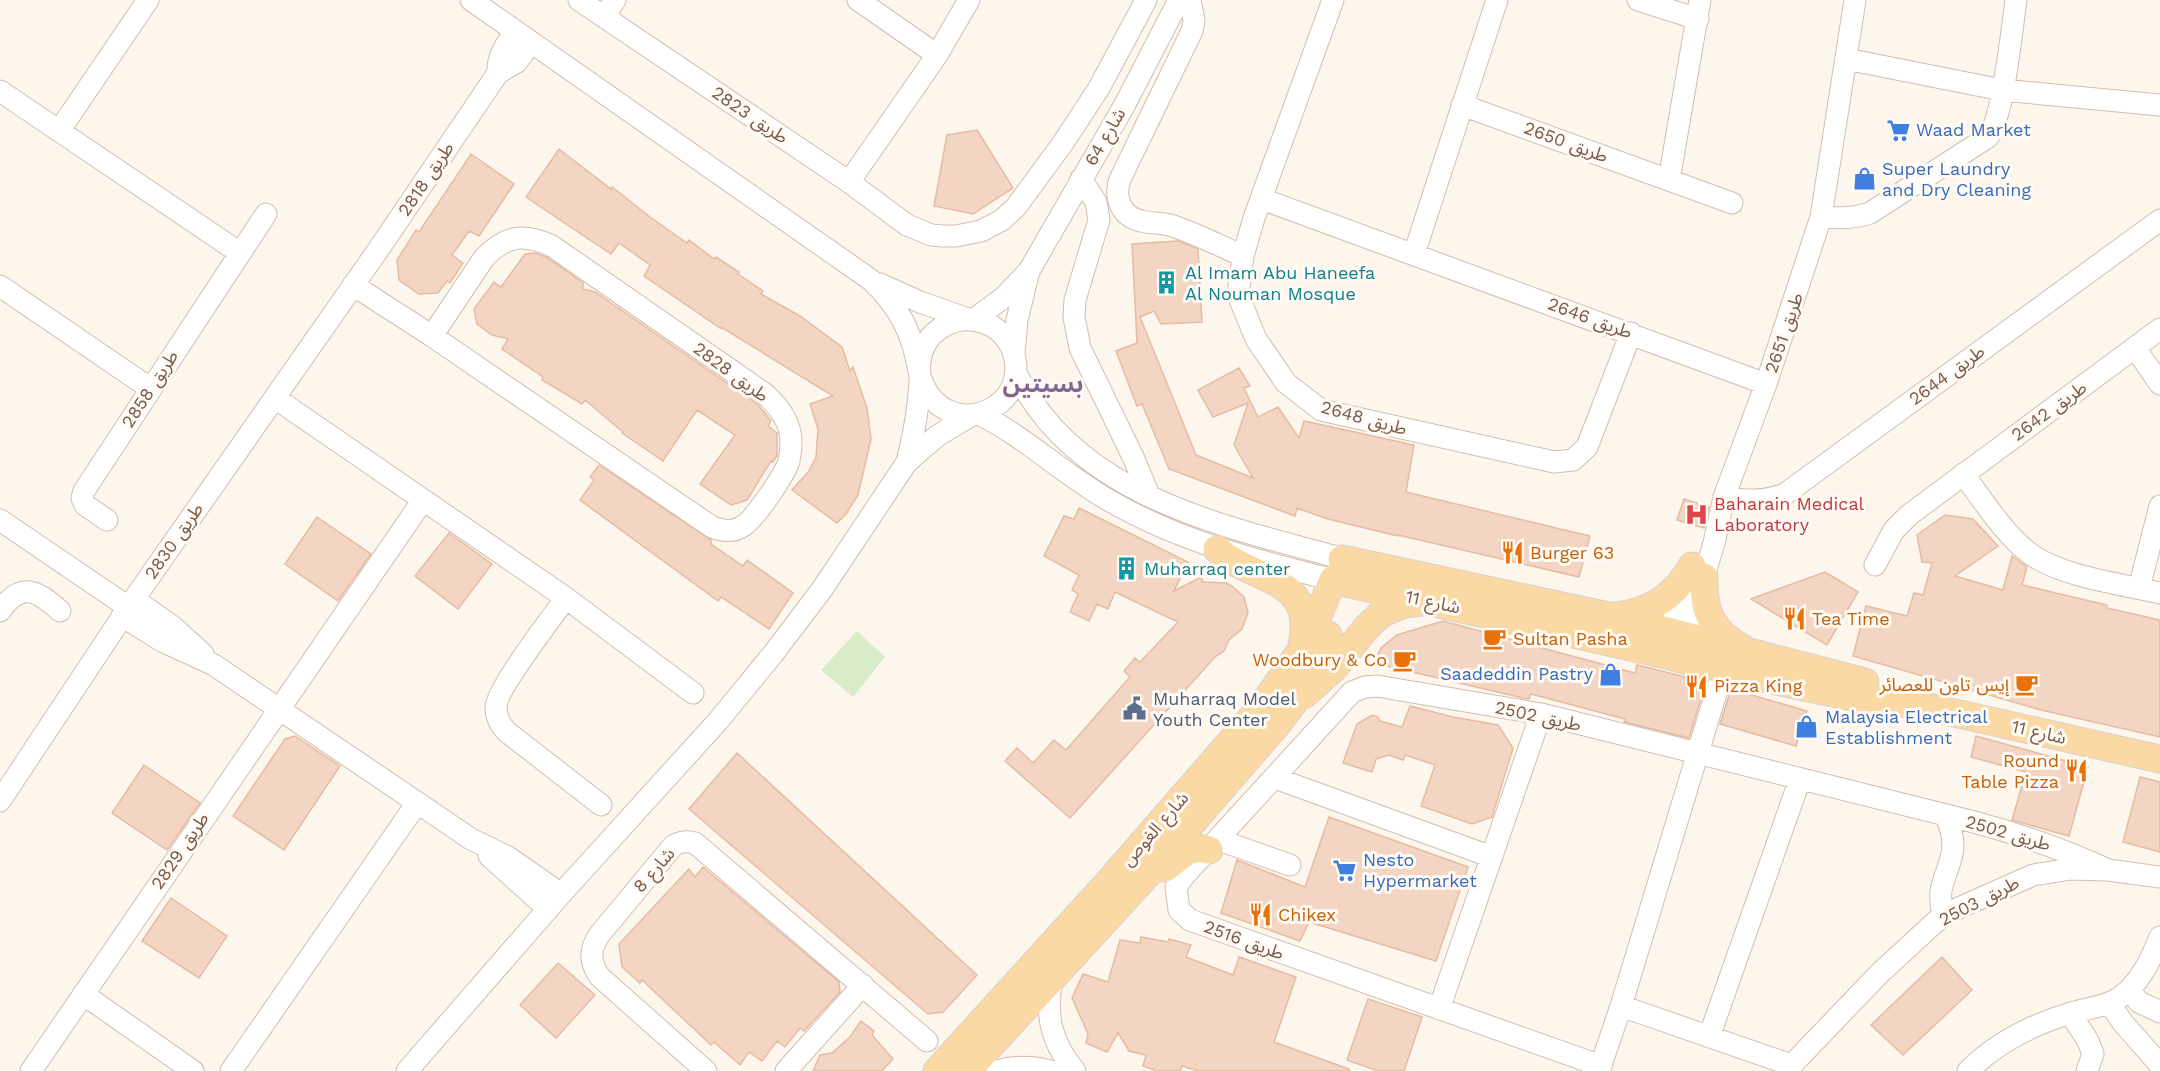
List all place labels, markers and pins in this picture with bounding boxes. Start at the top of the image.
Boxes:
supermarket icon: Waad Market [1885,117,1911,143]
place label: Waad Market [1916,119,2031,140]
place label: Super Laundry and Dry Cleaning [1882,158,2031,200]
shop icon: Super Laundry and Dry Cleaning [1851,166,1877,192]
place label: Al Imam Abu Haneefa Al Nouman Mosque [1185,262,1375,304]
building icon: Al Imam Abu Haneefa Al Nouman Mosque [1154,270,1180,296]
place label: Baharain Medical Laboratory [1714,493,1865,535]
hospital icon: Baharain Medical Laboratory [1683,501,1709,527]
restaurant icon: Burger 63 [1499,540,1525,566]
place label: Burger 63 [1530,542,1614,563]
building icon: Muharraq center [1113,556,1139,582]
place label: Muharraq center [1144,558,1290,579]
restaurant icon: Tea Time [1781,606,1807,632]
place label: Tea Time [1812,608,1890,629]
cafe icon: Sultan Pasha [1482,626,1508,652]
place label: Sultan Pasha [1513,628,1628,649]
cafe icon: Woodbury & Co [1392,647,1418,673]
place label: Woodbury & Co [1252,649,1387,670]
shop icon: Saadeddin Pastry [1598,661,1624,687]
place label: Saadeddin Pastry [1440,663,1594,684]
cafe icon: إيس تاون للعصائر [2014,672,2040,698]
restaurant icon: Pizza King [1683,673,1709,699]
place label: إيس تاون للعصائر [1879,674,2009,697]
place label: Pizza King [1714,675,1803,696]
place label: Muharraq Model Youth Center [1153,688,1296,730]
public building icon: Muharraq Model Youth Center [1122,696,1148,722]
place label: Malaysia Electrical Establishment [1825,706,1988,748]
shop icon: Malaysia Electrical Establishment [1794,714,1820,740]
place label: Round Table Pizza [1961,750,2059,792]
restaurant icon: Round Table Pizza [2064,758,2090,784]
place label: Nesto Hypermarket [1363,849,1477,891]
supermarket icon: Nesto Hypermarket [1332,857,1358,883]
restaurant icon: Chikex [1247,902,1273,928]
place label: Chikex [1278,904,1336,925]

